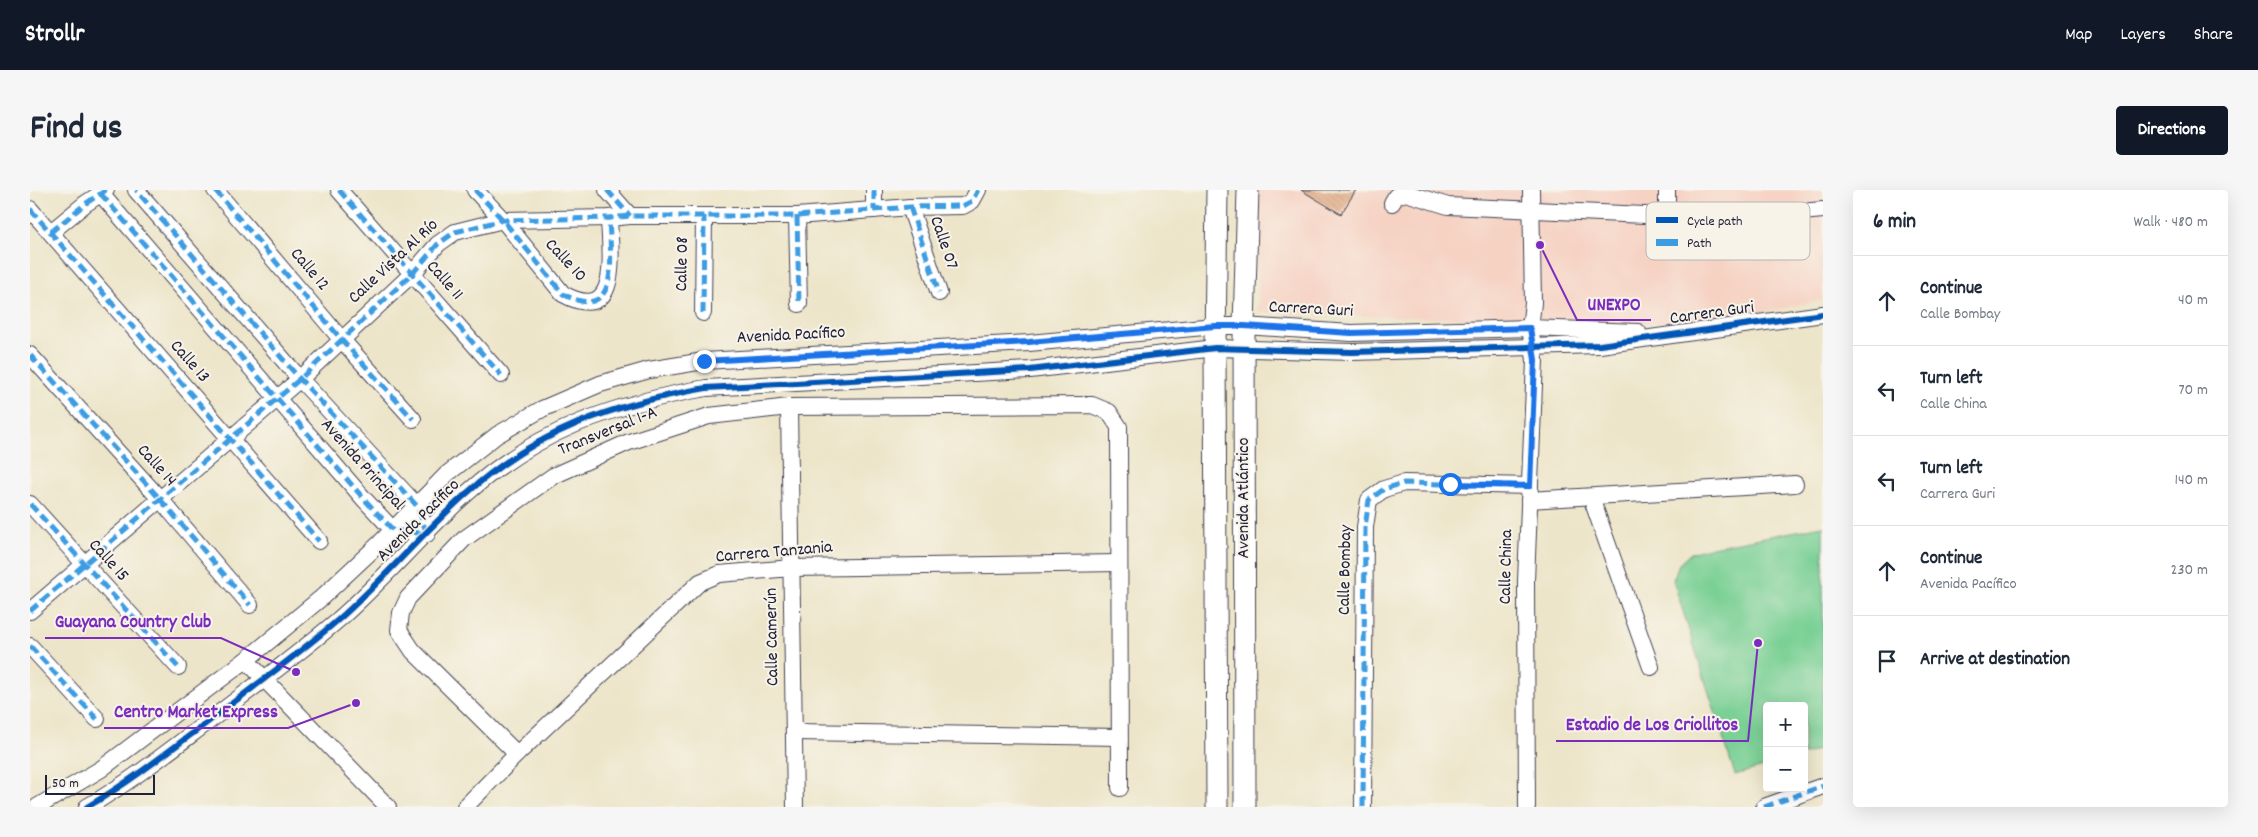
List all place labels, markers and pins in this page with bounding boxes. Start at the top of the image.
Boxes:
callout: UNEXPO [1577,286,1651,320]
callout: Guayana Country Club [45,604,221,638]
callout: Centro Market Express [104,694,288,728]
callout: Estadio de Los Criollitos [1556,707,1748,741]

